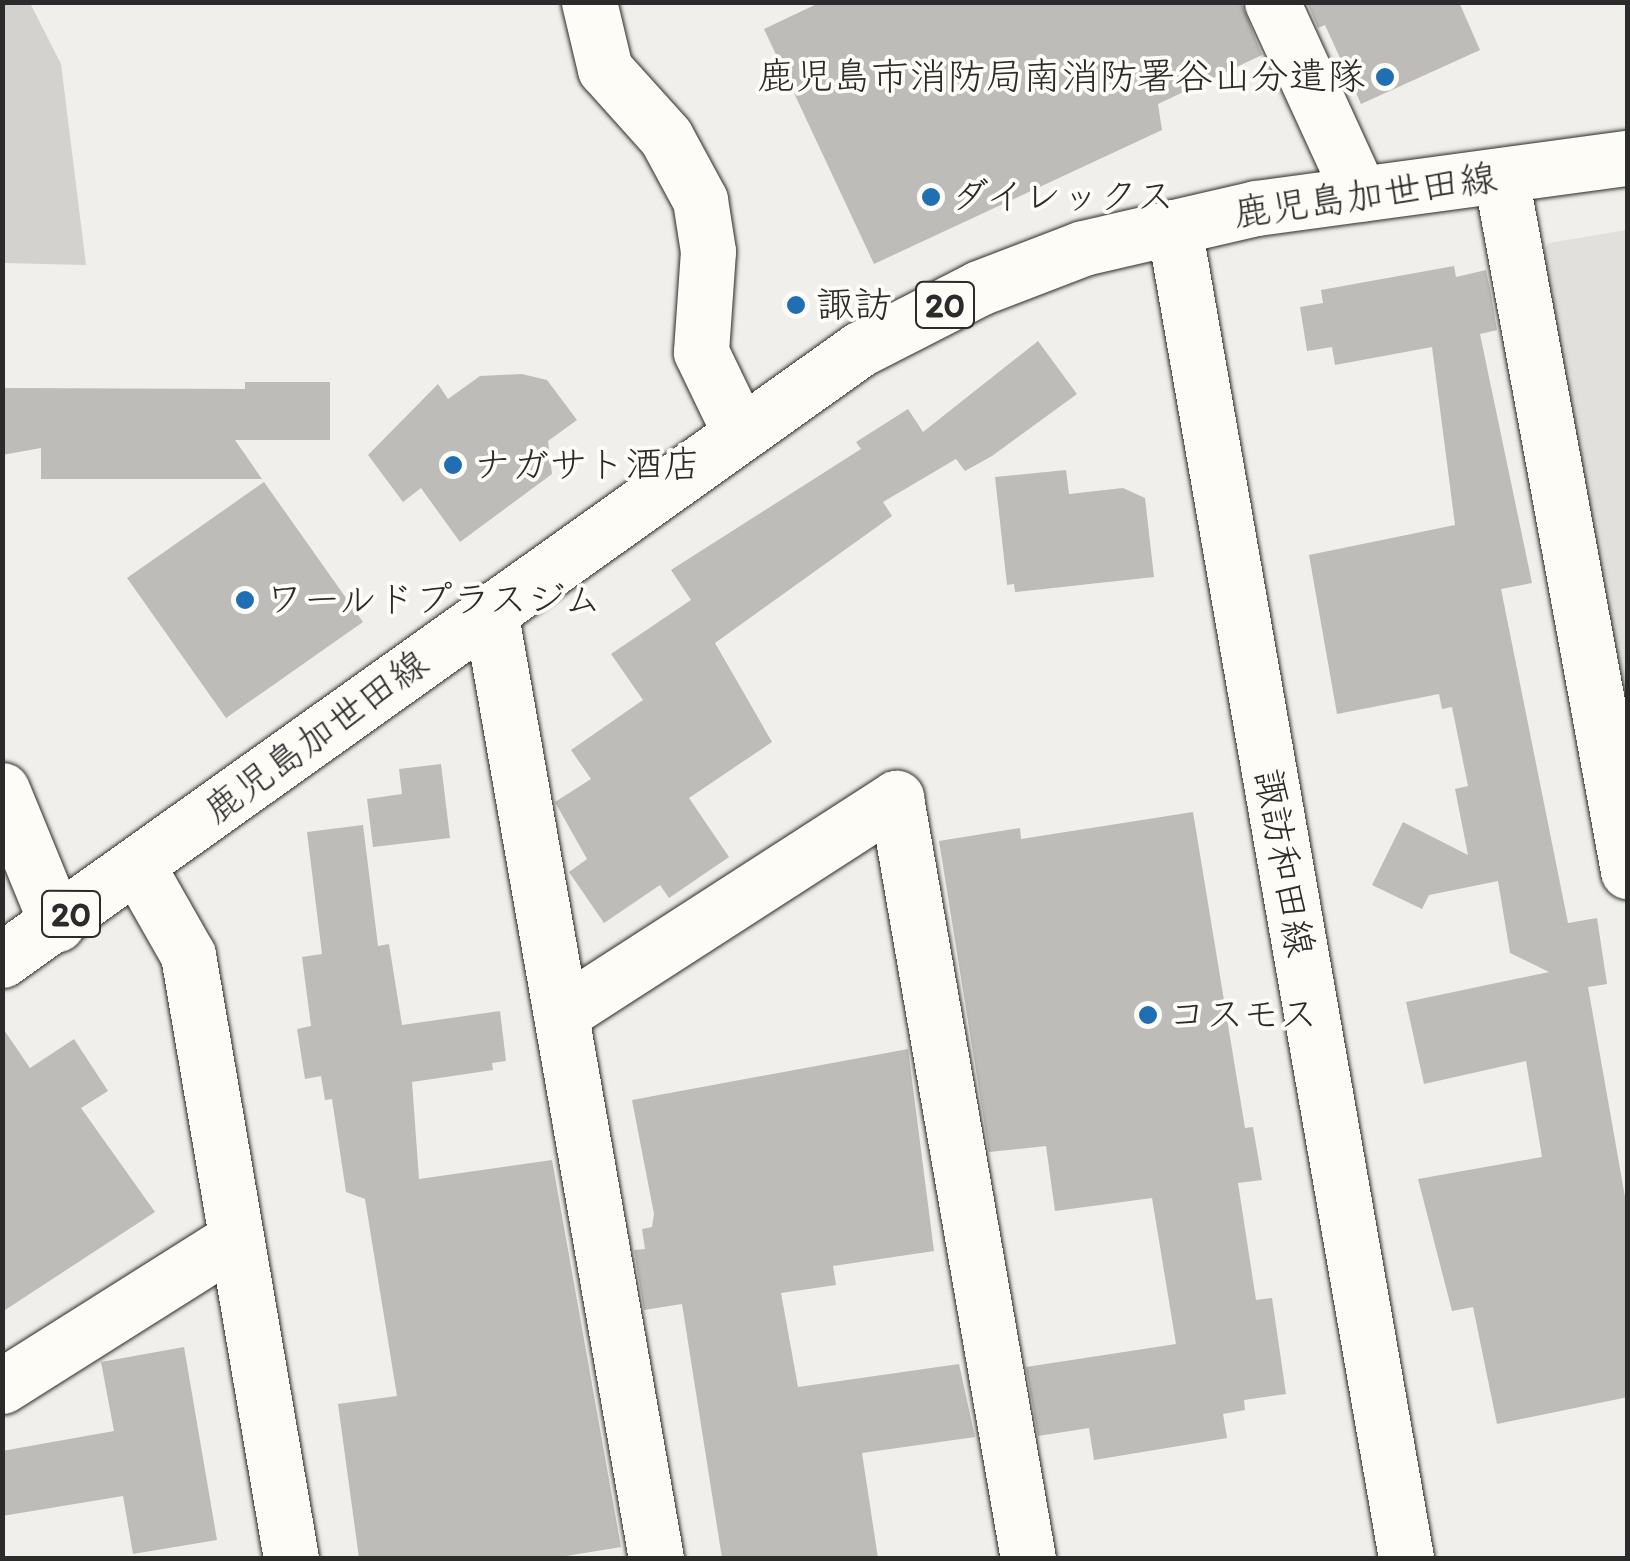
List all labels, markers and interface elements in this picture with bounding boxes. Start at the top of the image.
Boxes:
place label: 鹿児島市消防局南消防署谷山分遣隊 [757,54,1365,100]
marker: 鹿児島市消防局南消防署谷山分遣隊 [1374,66,1396,88]
street label: 鹿児島加世田線 [1230,155,1500,237]
place label: ダイレックス [951,174,1179,220]
marker: ダイレックス [920,186,942,208]
road number: 20 [915,275,975,335]
place label: 諏訪 [816,282,892,328]
marker: 諏訪 [785,294,807,316]
place label: ナガサト酒店 [473,442,701,488]
marker: ナガサト酒店 [442,454,464,476]
place label: ワールドプラスジム [265,577,607,623]
marker: ワールドプラスジム [234,589,256,611]
street label: 鹿児島加世田線 [195,640,437,834]
street label: 諏訪和田線 [1245,765,1323,961]
road number: 20 [41,884,101,944]
place label: コスモス [1168,992,1320,1038]
marker: コスモス [1137,1004,1159,1026]

